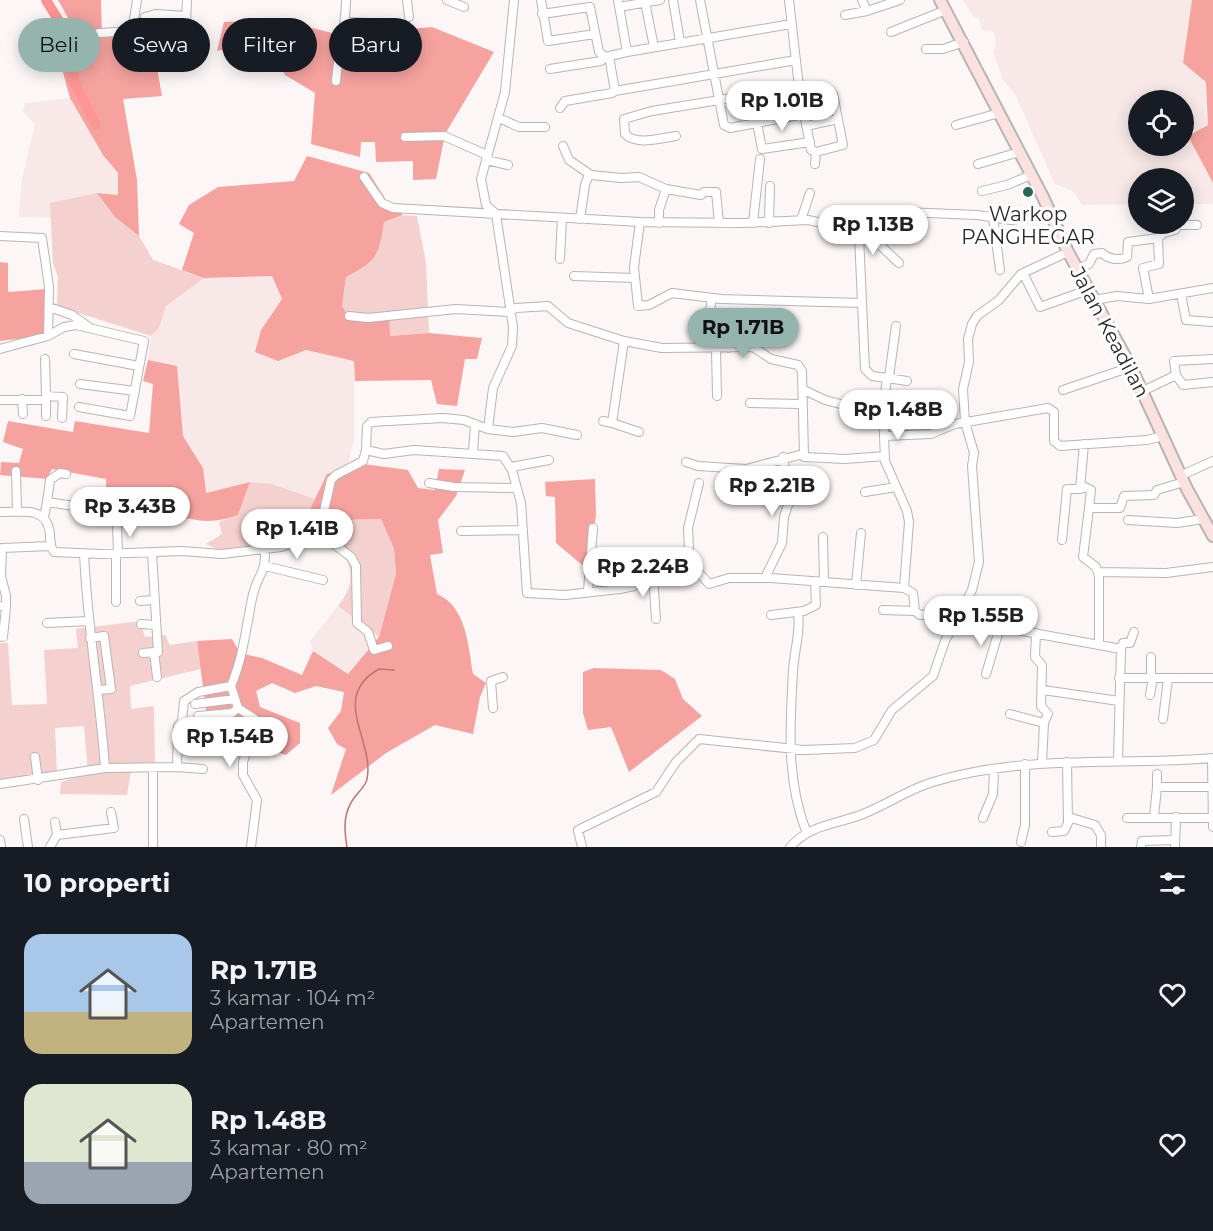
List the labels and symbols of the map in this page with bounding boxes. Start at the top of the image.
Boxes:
pin: Rp 1.01B [720,81,844,132]
marker: Warkop PANGHEGAR [1021,185,1035,199]
place label: Warkop PANGHEGAR [961,202,1095,249]
pin: Rp 1.13B [811,205,935,256]
street label: Jalan Keadilan [1065,262,1155,402]
pin: Rp 1.71B [681,308,805,359]
pin: Rp 1.48B [836,390,960,441]
pin: Rp 2.21B [710,466,834,517]
pin: Rp 3.43B [68,487,192,538]
pin: Rp 1.41B [235,509,359,560]
pin: Rp 2.24B [581,547,705,598]
pin: Rp 1.55B [919,596,1043,647]
pin: Rp 1.54B [168,717,292,768]

